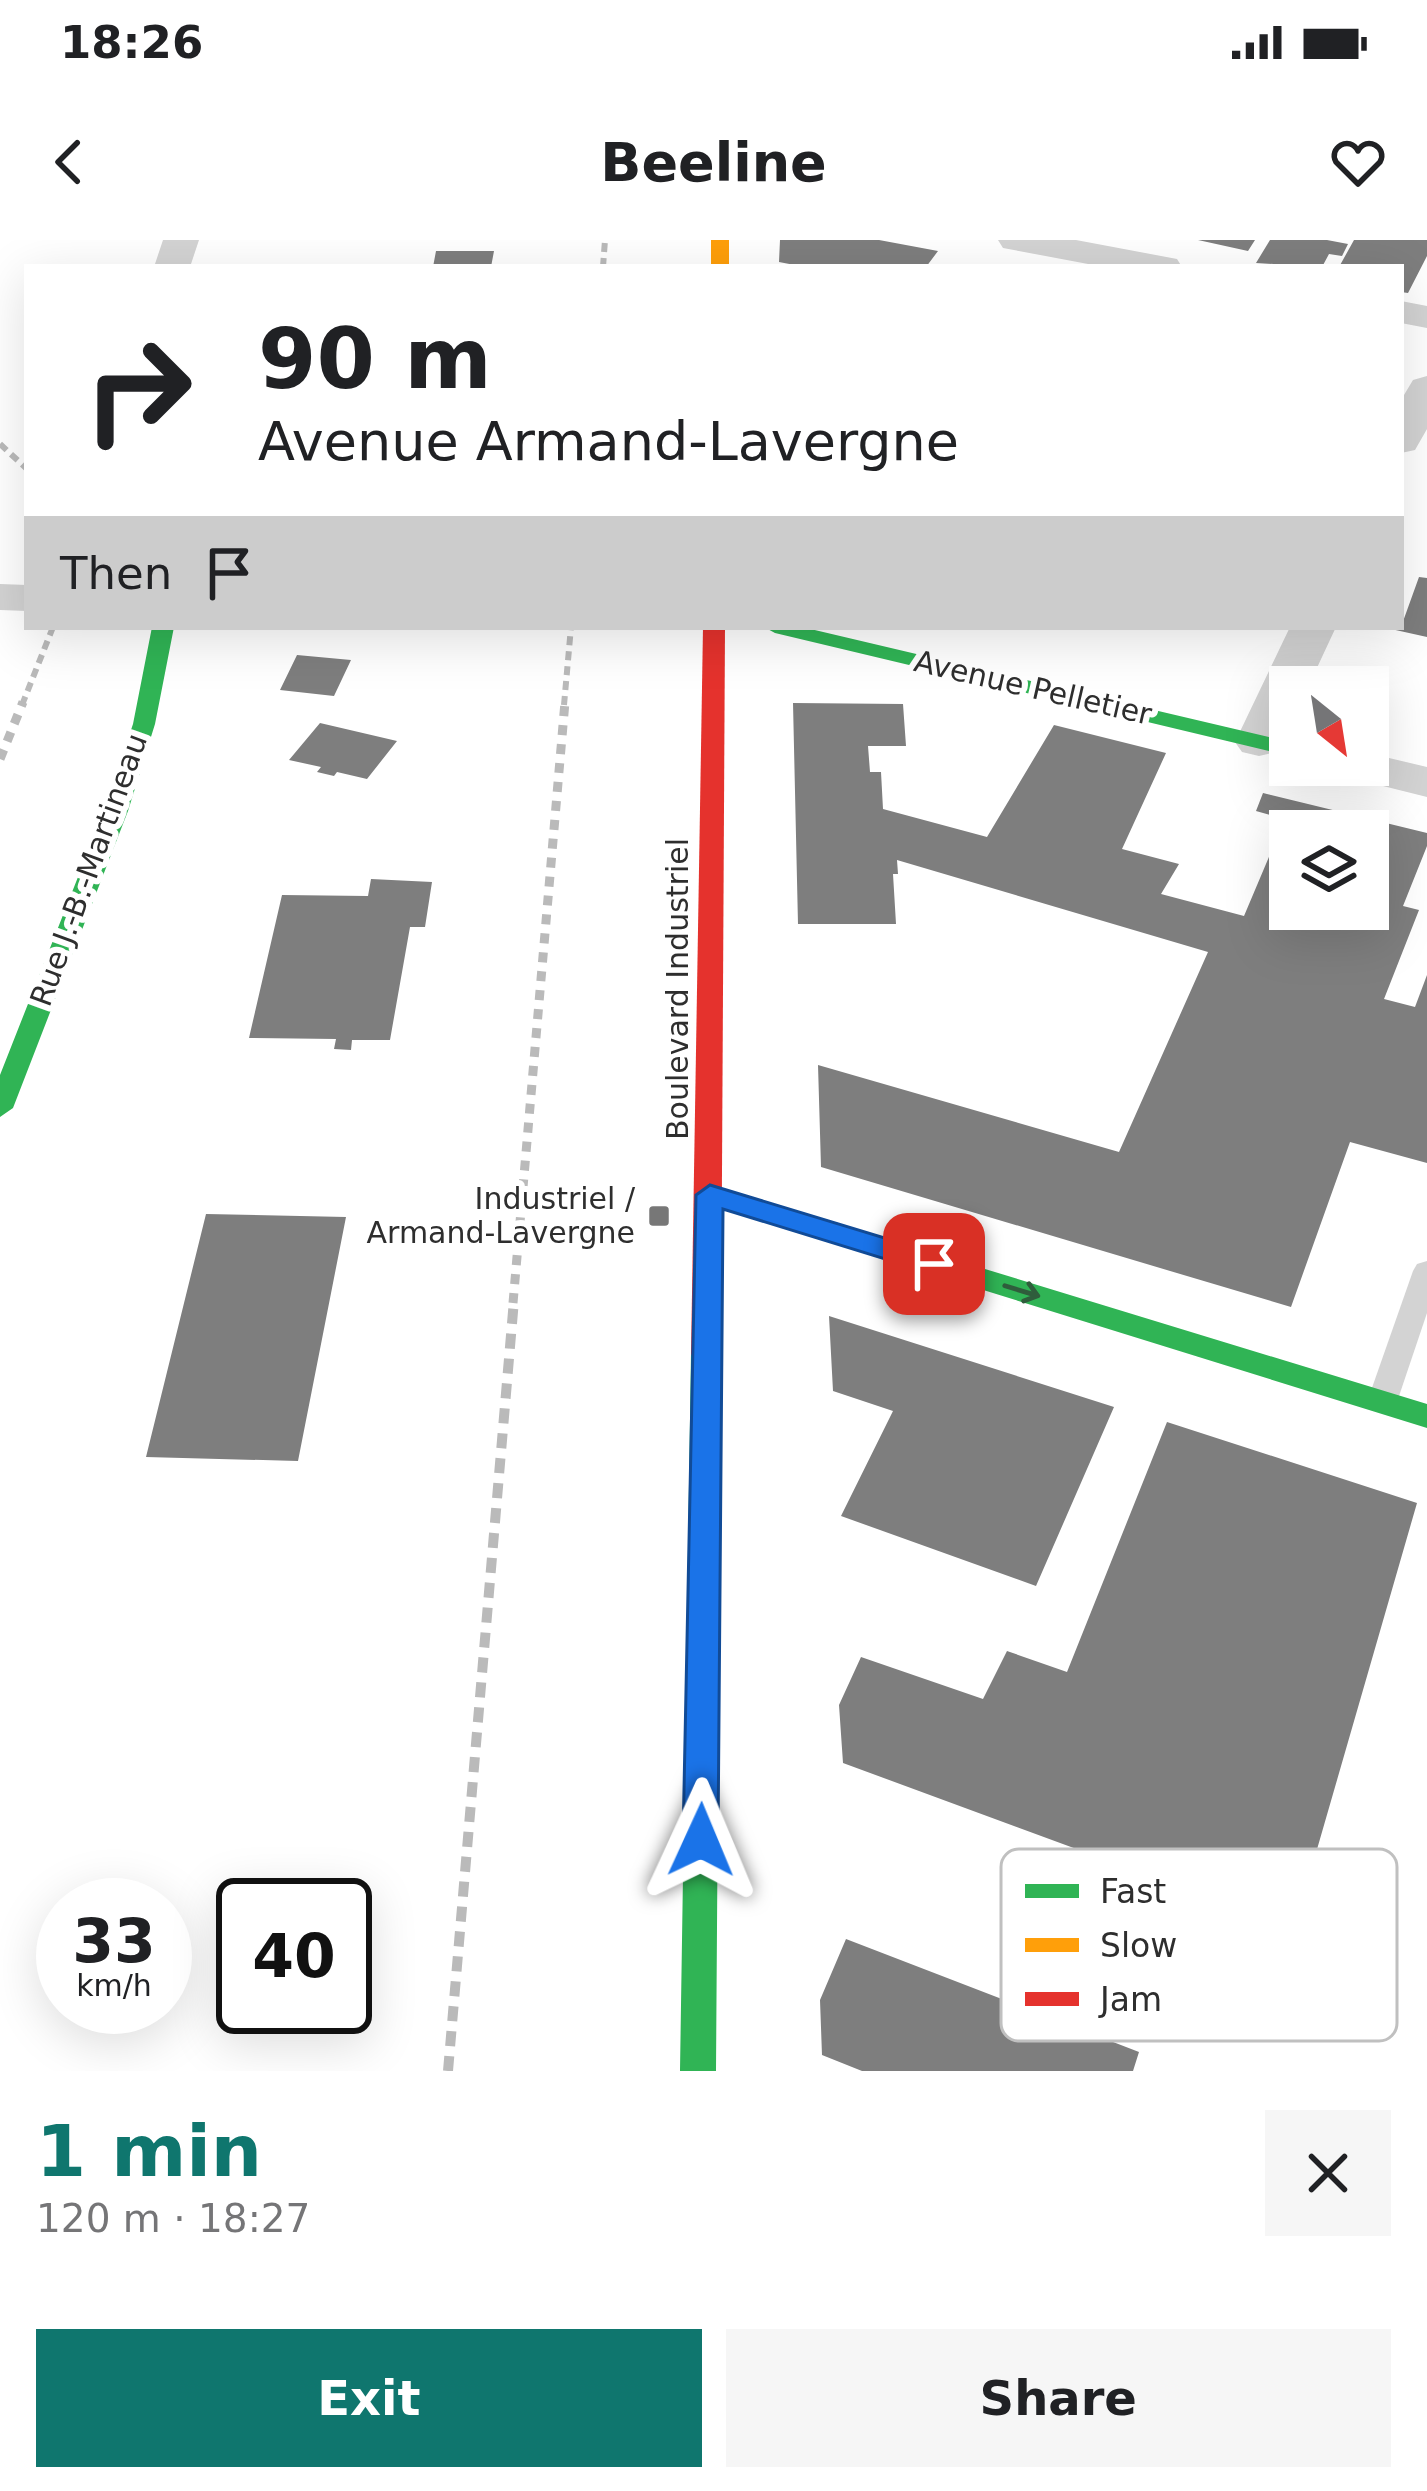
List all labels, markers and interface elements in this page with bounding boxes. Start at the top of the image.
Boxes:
text: 18:26 [60,16,203,69]
icon: back [36,129,102,195]
icon: heart [1325,129,1391,195]
text: Beeline [600,131,827,194]
text: 90 m [258,310,492,408]
icon: right [60,312,216,468]
text: Avenue Armand-Lavergne [258,410,959,473]
icon: arrive [196,540,262,606]
text: Then [60,547,172,600]
street label: Avenue Pelletier [911,643,1156,732]
north arrow [1269,666,1389,786]
map controls [1269,666,1389,930]
street label: Rue J.-B.-Martineau [23,729,154,1011]
button: layers [1269,810,1389,930]
street label: Boulevard Industriel [660,838,695,1140]
place label: Industriel / Armand-Lavergne [367,1181,636,1250]
marker: Industriel / Armand-Lavergne [646,1203,672,1229]
pin [883,1213,985,1315]
icon: arrive [901,1231,967,1297]
one-way arrow [1002,1281,1040,1303]
position arrow [638,1777,764,1903]
legend [1001,1849,1397,2041]
text: Fast [1100,1872,1166,1911]
speed limit sign: 40 [216,1878,372,2034]
text: 33 [72,1906,156,1976]
text: Slow [1100,1926,1177,1965]
text: km/h [76,1968,152,2003]
text: Jam [1098,1980,1162,2019]
text: 1 min [36,2109,262,2193]
button: close [1265,2110,1391,2236]
text: 120 m · 18:27 [36,2196,310,2241]
button: Exit [36,2329,702,2467]
button: Share [726,2329,1391,2467]

